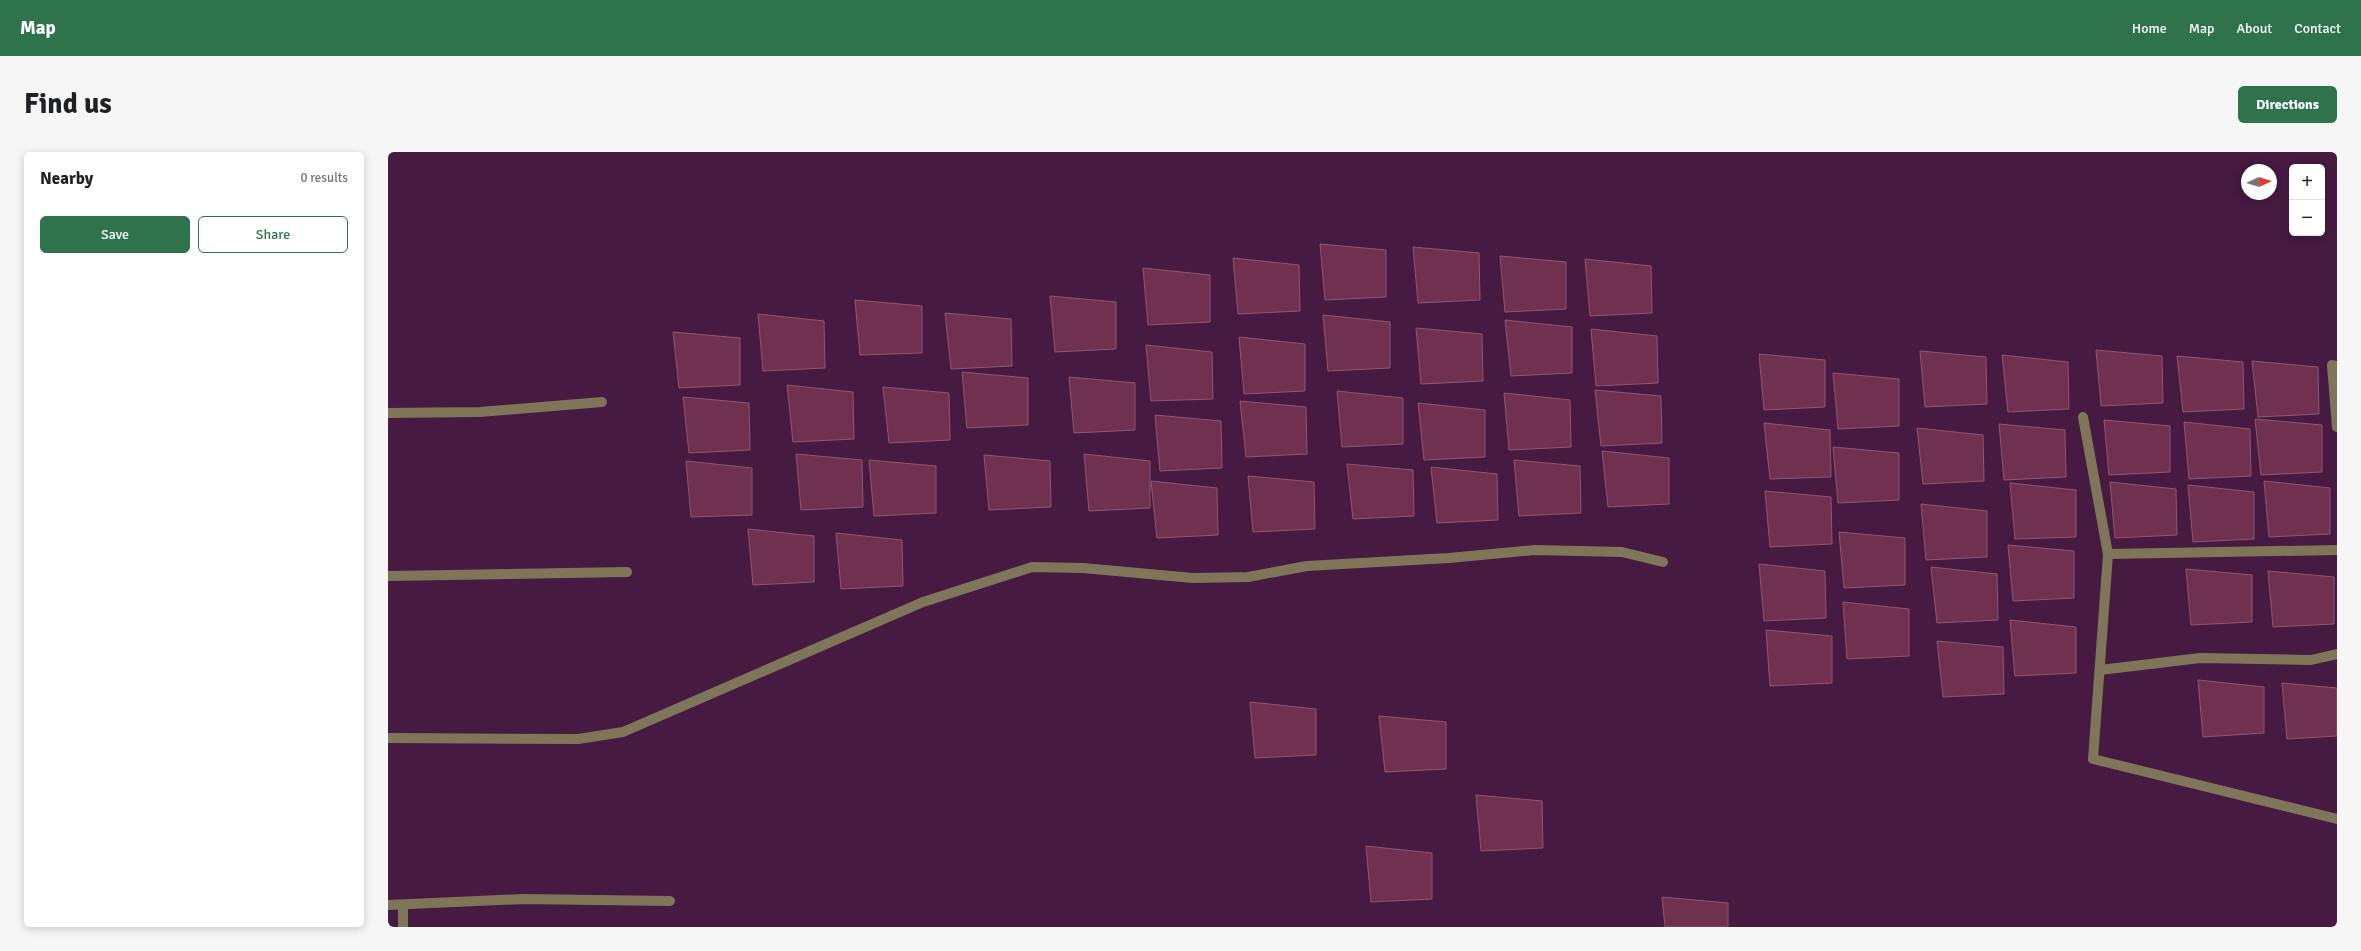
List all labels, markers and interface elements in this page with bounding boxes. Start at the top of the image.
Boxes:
text: Map [20,16,56,40]
text: Home [2132,20,2167,37]
text: Map [2189,20,2214,37]
text: About [2236,20,2272,37]
text: Contact [2294,20,2341,37]
button: Directions [2238,86,2337,123]
text: Find us [24,87,112,121]
north arrow [2241,164,2277,200]
map controls [2289,164,2325,236]
button: + [2289,164,2325,200]
text: Nearby [40,168,93,189]
text: 0 results [300,170,348,186]
button: − [2289,200,2325,236]
button: Save [40,216,190,253]
button: Share [198,216,348,253]

